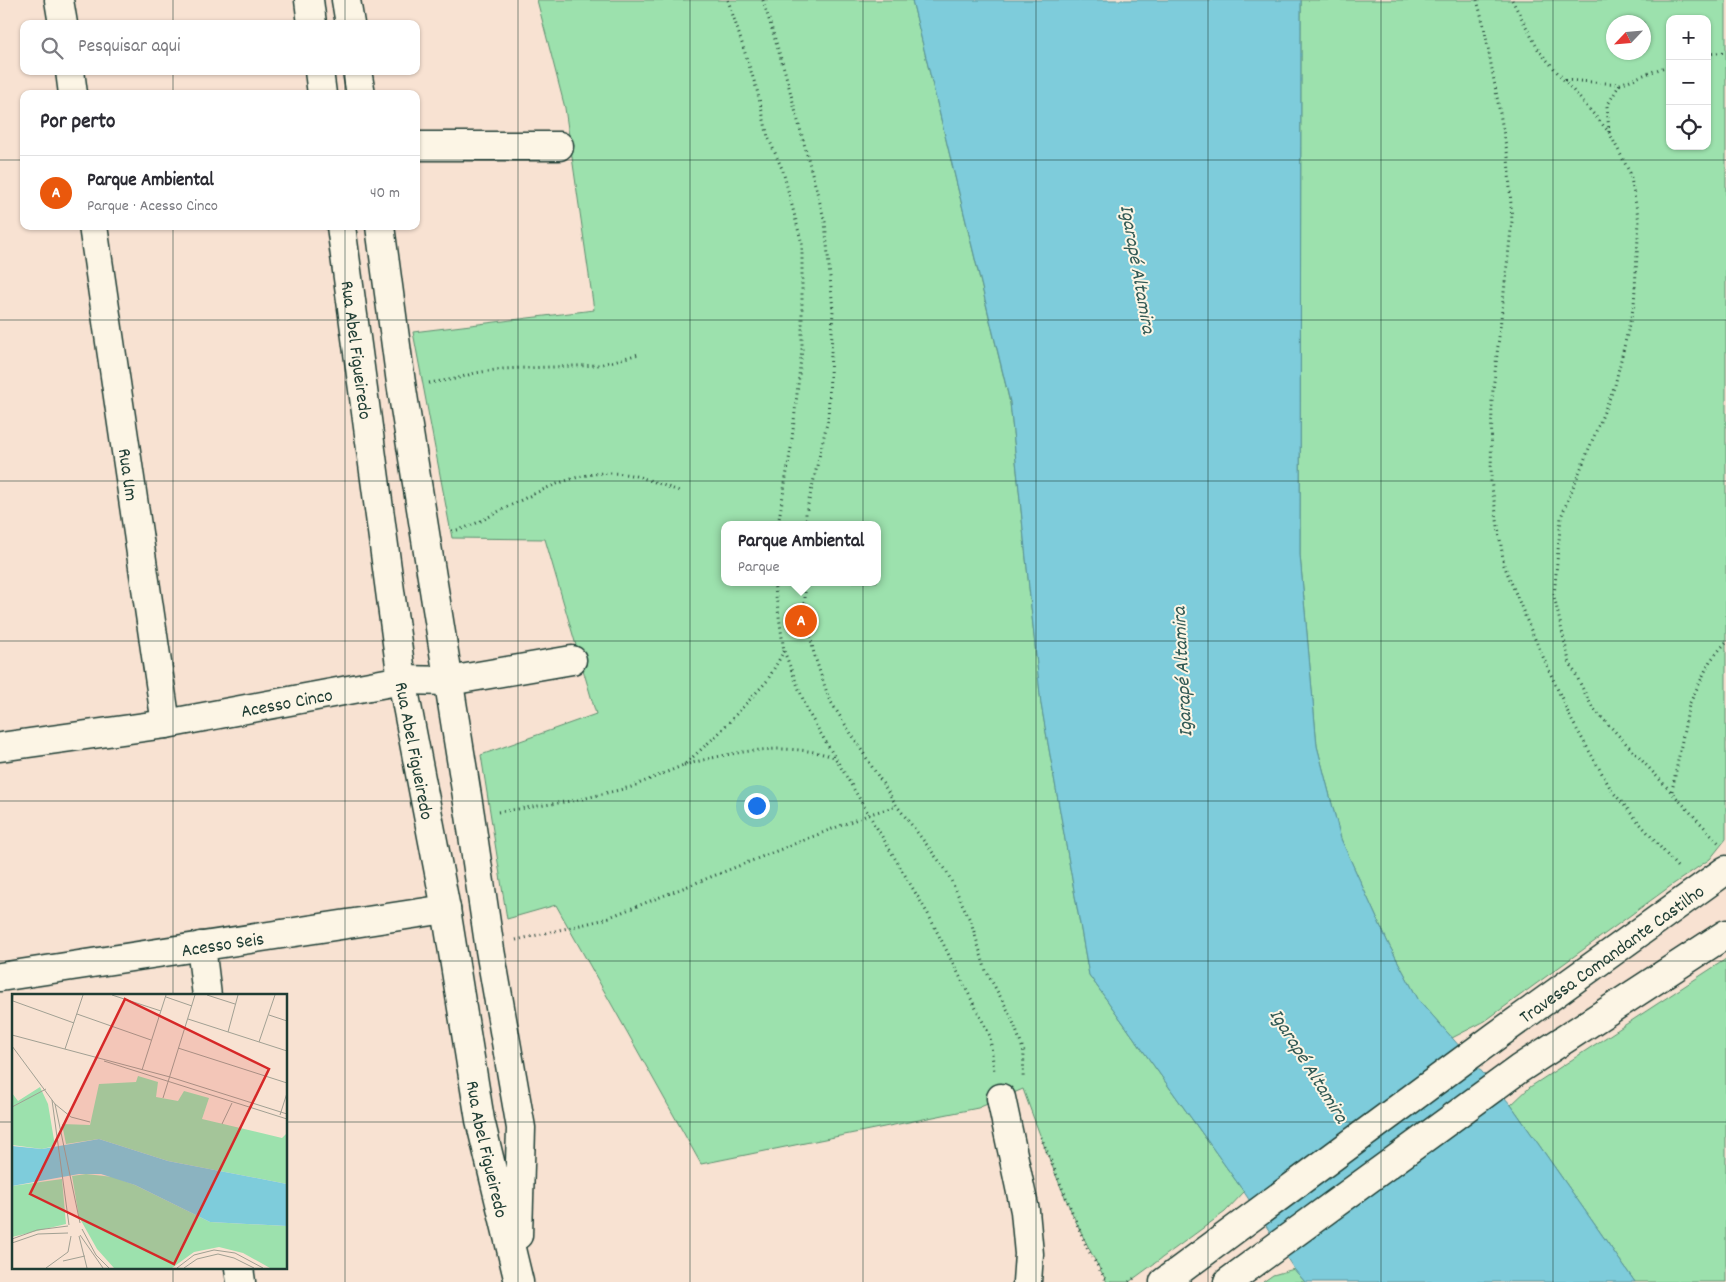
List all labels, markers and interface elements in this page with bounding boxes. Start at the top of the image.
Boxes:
north arrow [1606,15,1651,60]
map controls [1666,15,1711,150]
button: + [1666,15,1711,60]
search box [20,20,420,75]
icon: search [38,34,66,62]
text: Pesquisar aqui [78,34,180,61]
button: − [1666,60,1711,105]
button: locate [1666,105,1711,150]
text: Por perto [40,108,115,138]
text: Parque Ambiental [87,168,214,195]
text: A [52,182,60,205]
text: 40 m [370,182,400,205]
text: Parque · Acesso Cinco [87,195,218,218]
water label: Igarapé Altamira [1111,203,1161,338]
street label: Rua Abel Figueiredo [331,279,377,421]
street label: Rua Um [109,447,143,503]
popup [721,521,881,586]
text: Parque Ambiental [738,529,864,556]
text: Parque [738,556,779,579]
pin: A [785,602,817,640]
water label: Igarapé Altamira [1167,604,1201,738]
street label: Rua Abel Figueiredo [386,680,439,822]
street label: Acesso Cinco [239,683,335,727]
your location [744,793,770,819]
street label: Travessa Comandante Castilho [1515,880,1711,1032]
street label: Acesso Seis [180,927,266,966]
inset map [12,994,288,1270]
water label: Igarapé Altamira [1261,1004,1355,1131]
street label: Rua Abel Figueiredo [457,1079,513,1221]

